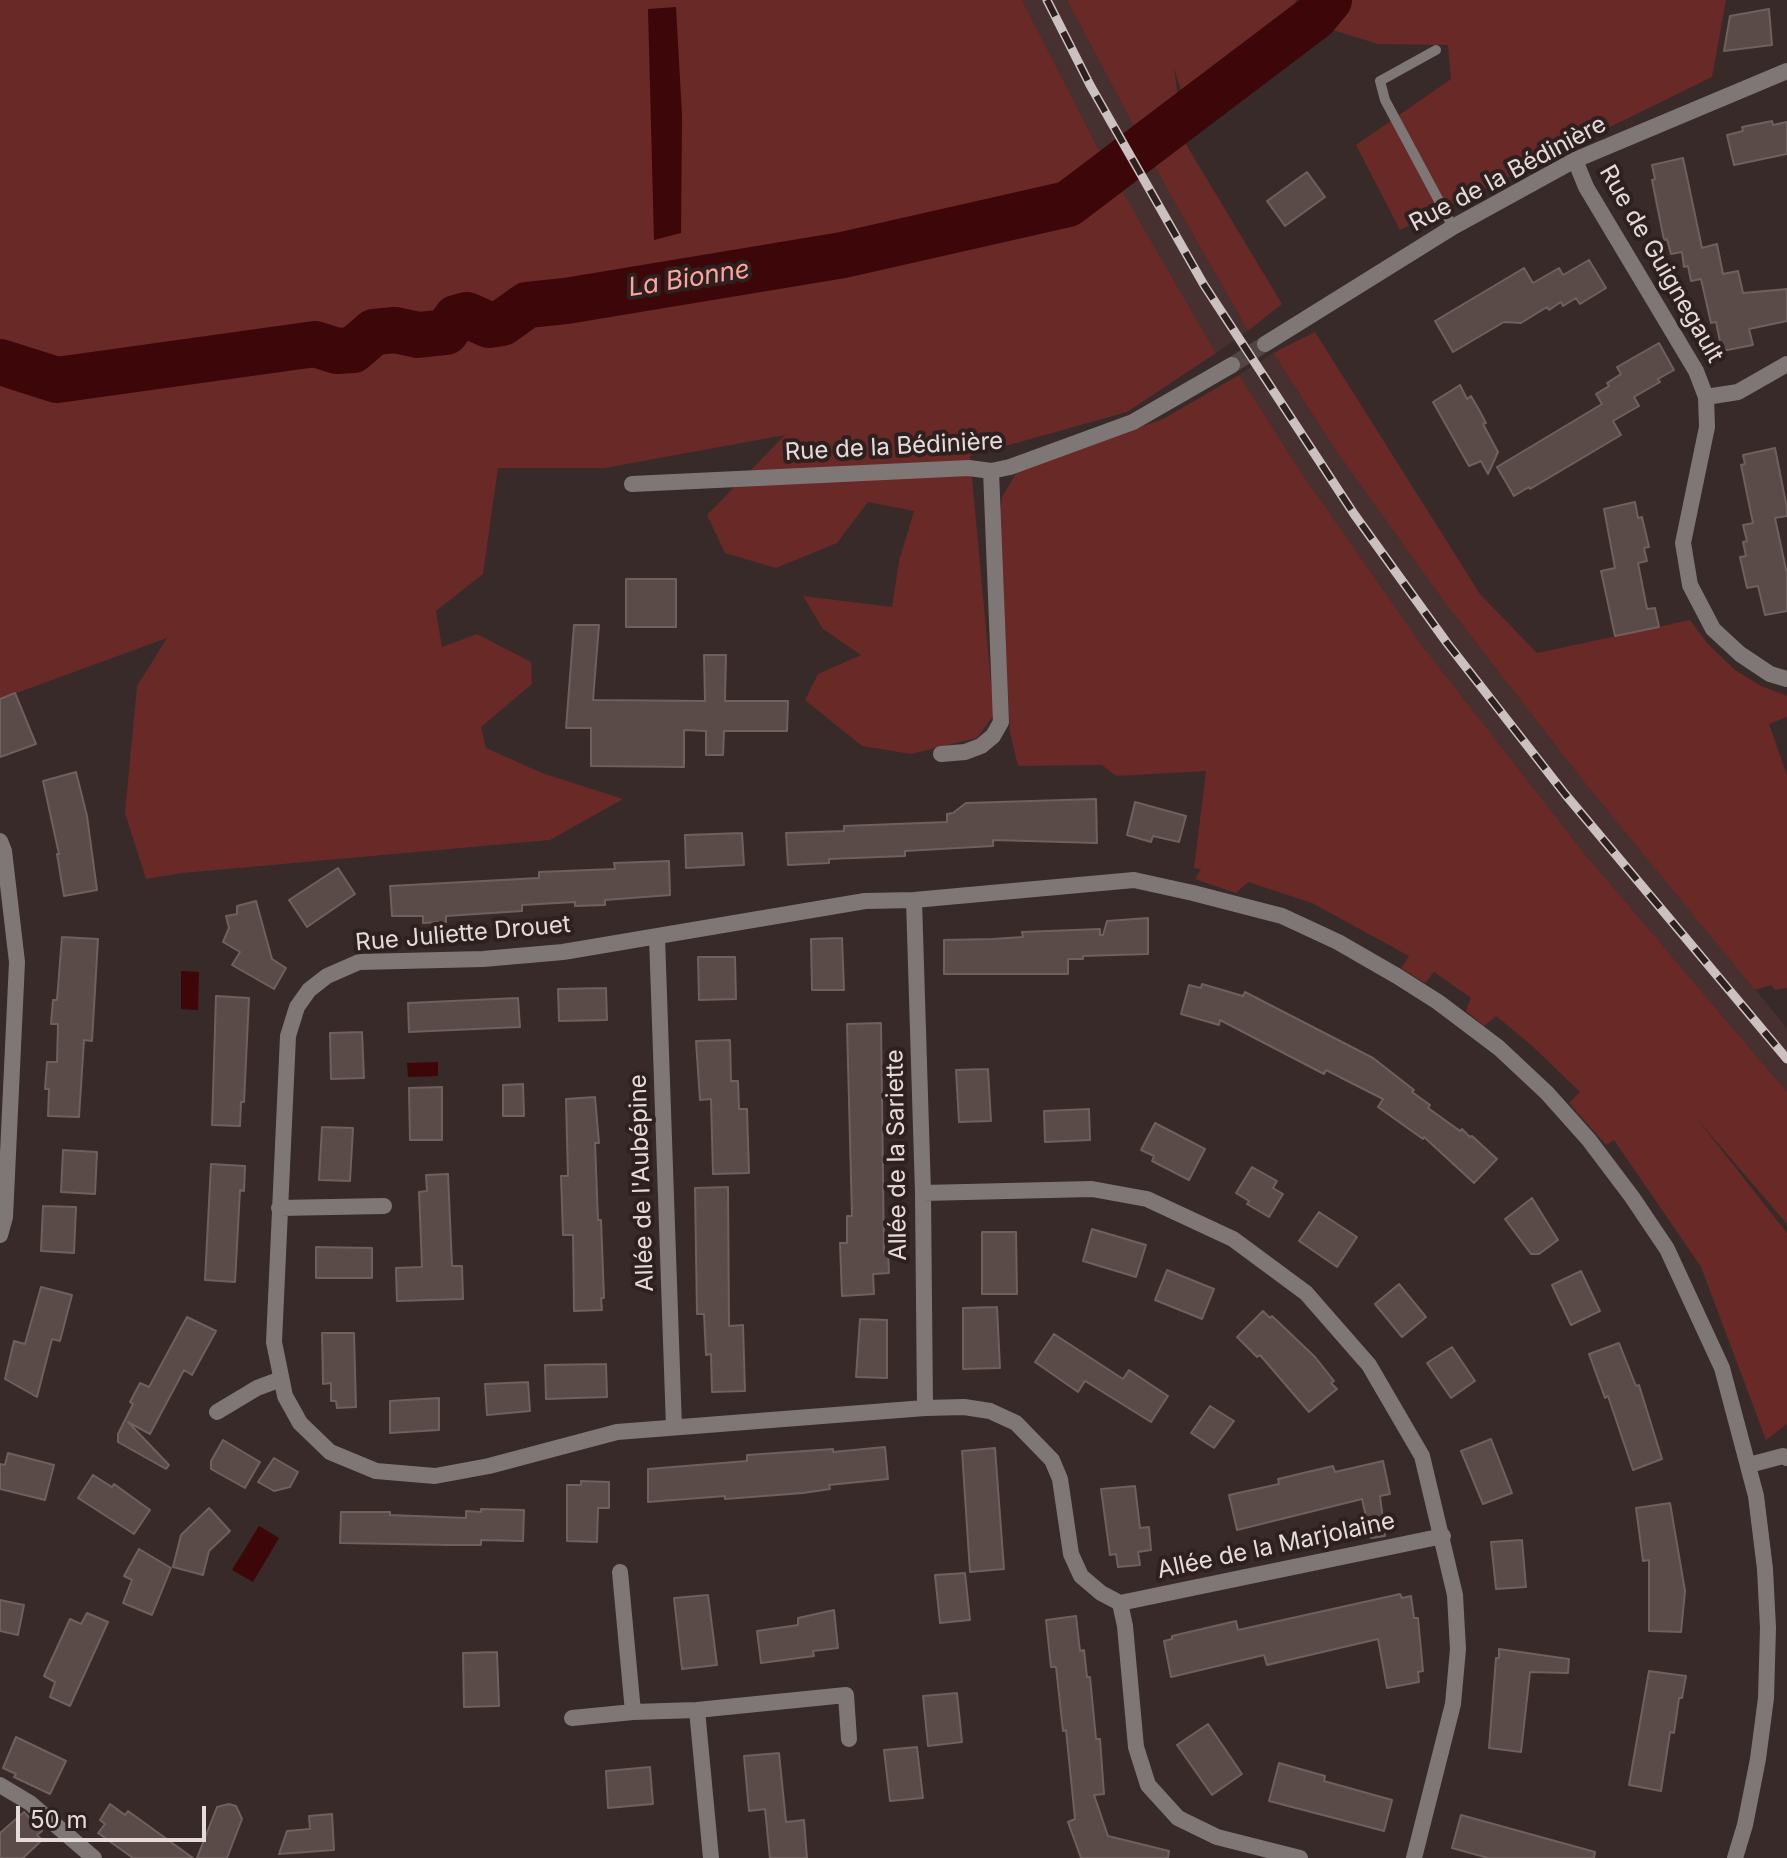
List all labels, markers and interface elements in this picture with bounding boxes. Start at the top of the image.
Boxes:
street label: Rue de la Bédinière [1405,110,1611,238]
street label: Rue de Guignegault [1593,160,1729,368]
water label: La Bionne [626,254,752,304]
street label: Rue de la Bédinière [784,427,1004,467]
street label: Rue Juliette Drouet [354,910,572,958]
street label: Allée de la Sariette [881,1049,913,1261]
street label: Allée de l'Aubépine [624,1074,660,1292]
street label: Allée de la Marjolaine [1154,1507,1398,1585]
scale bar [20,1790,210,1840]
text: 50 m [30,1805,88,1834]

